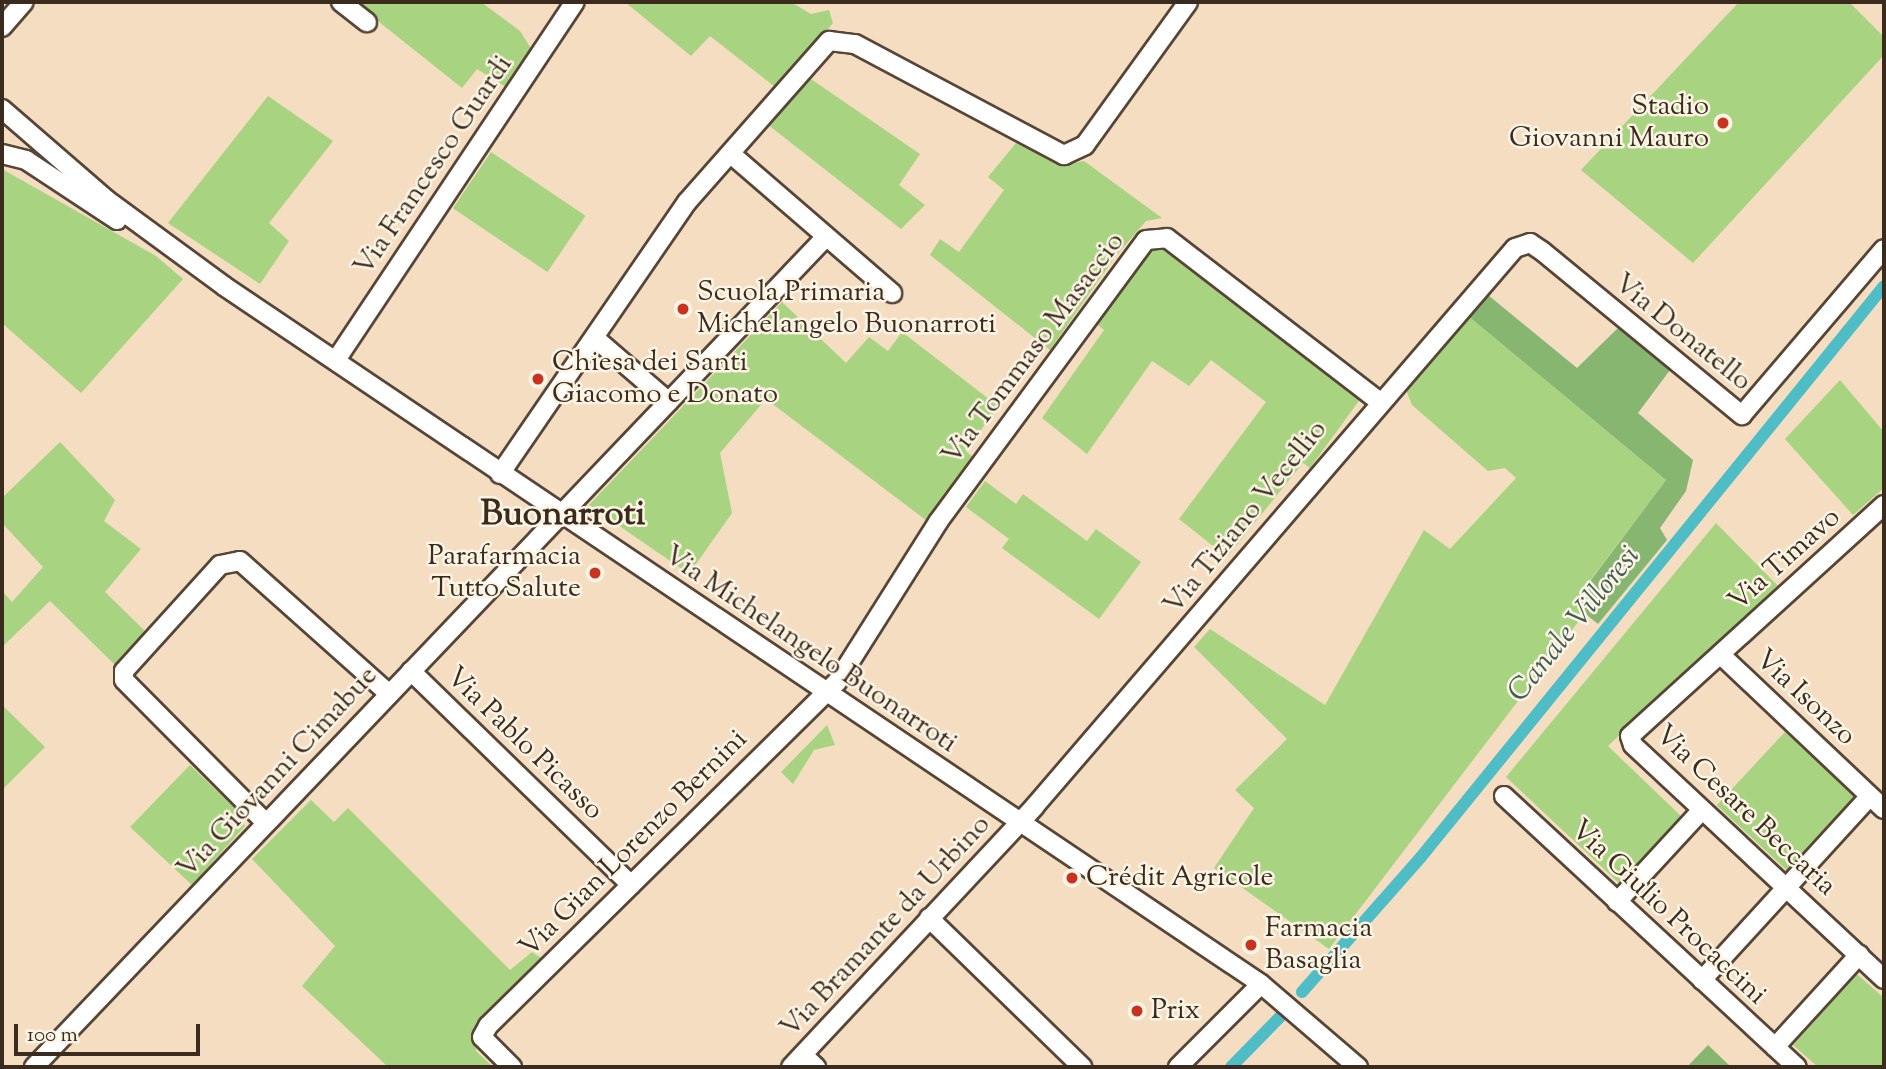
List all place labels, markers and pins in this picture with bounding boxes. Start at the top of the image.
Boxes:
place label: Stadio Giovanni Mauro [1509,90,1709,156]
marker: Stadio Giovanni Mauro [1715,115,1731,131]
place label: Scuola Primaria Michelangelo Buonarroti [697,276,996,342]
marker: Scuola Primaria Michelangelo Buonarroti [675,301,691,317]
place label: Chiesa dei Santi Giacomo e Donato [552,346,778,412]
marker: Chiesa dei Santi Giacomo e Donato [530,371,546,387]
place label: Parafarmacia Tutto Salute [428,540,581,606]
marker: Parafarmacia Tutto Salute [587,565,603,581]
place label: Crédit Agricole [1086,861,1273,895]
marker: Crédit Agricole [1064,870,1080,886]
place label: Farmacia Basaglia [1265,912,1372,978]
marker: Farmacia Basaglia [1243,937,1259,953]
place label: Prix [1151,994,1200,1028]
marker: Prix [1129,1003,1145,1019]

